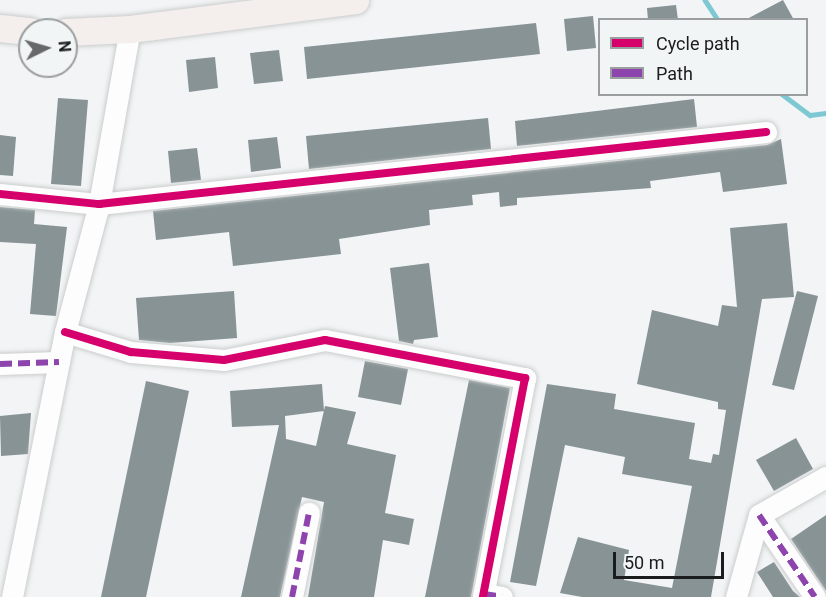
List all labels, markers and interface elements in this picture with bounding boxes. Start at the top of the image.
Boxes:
north arrow [18,18,78,78]
legend [598,18,808,96]
text: Cycle path [656,33,740,54]
text: N [54,40,74,53]
text: Path [656,63,693,84]
scale bar [616,540,727,578]
text: 50 m [624,552,664,573]

